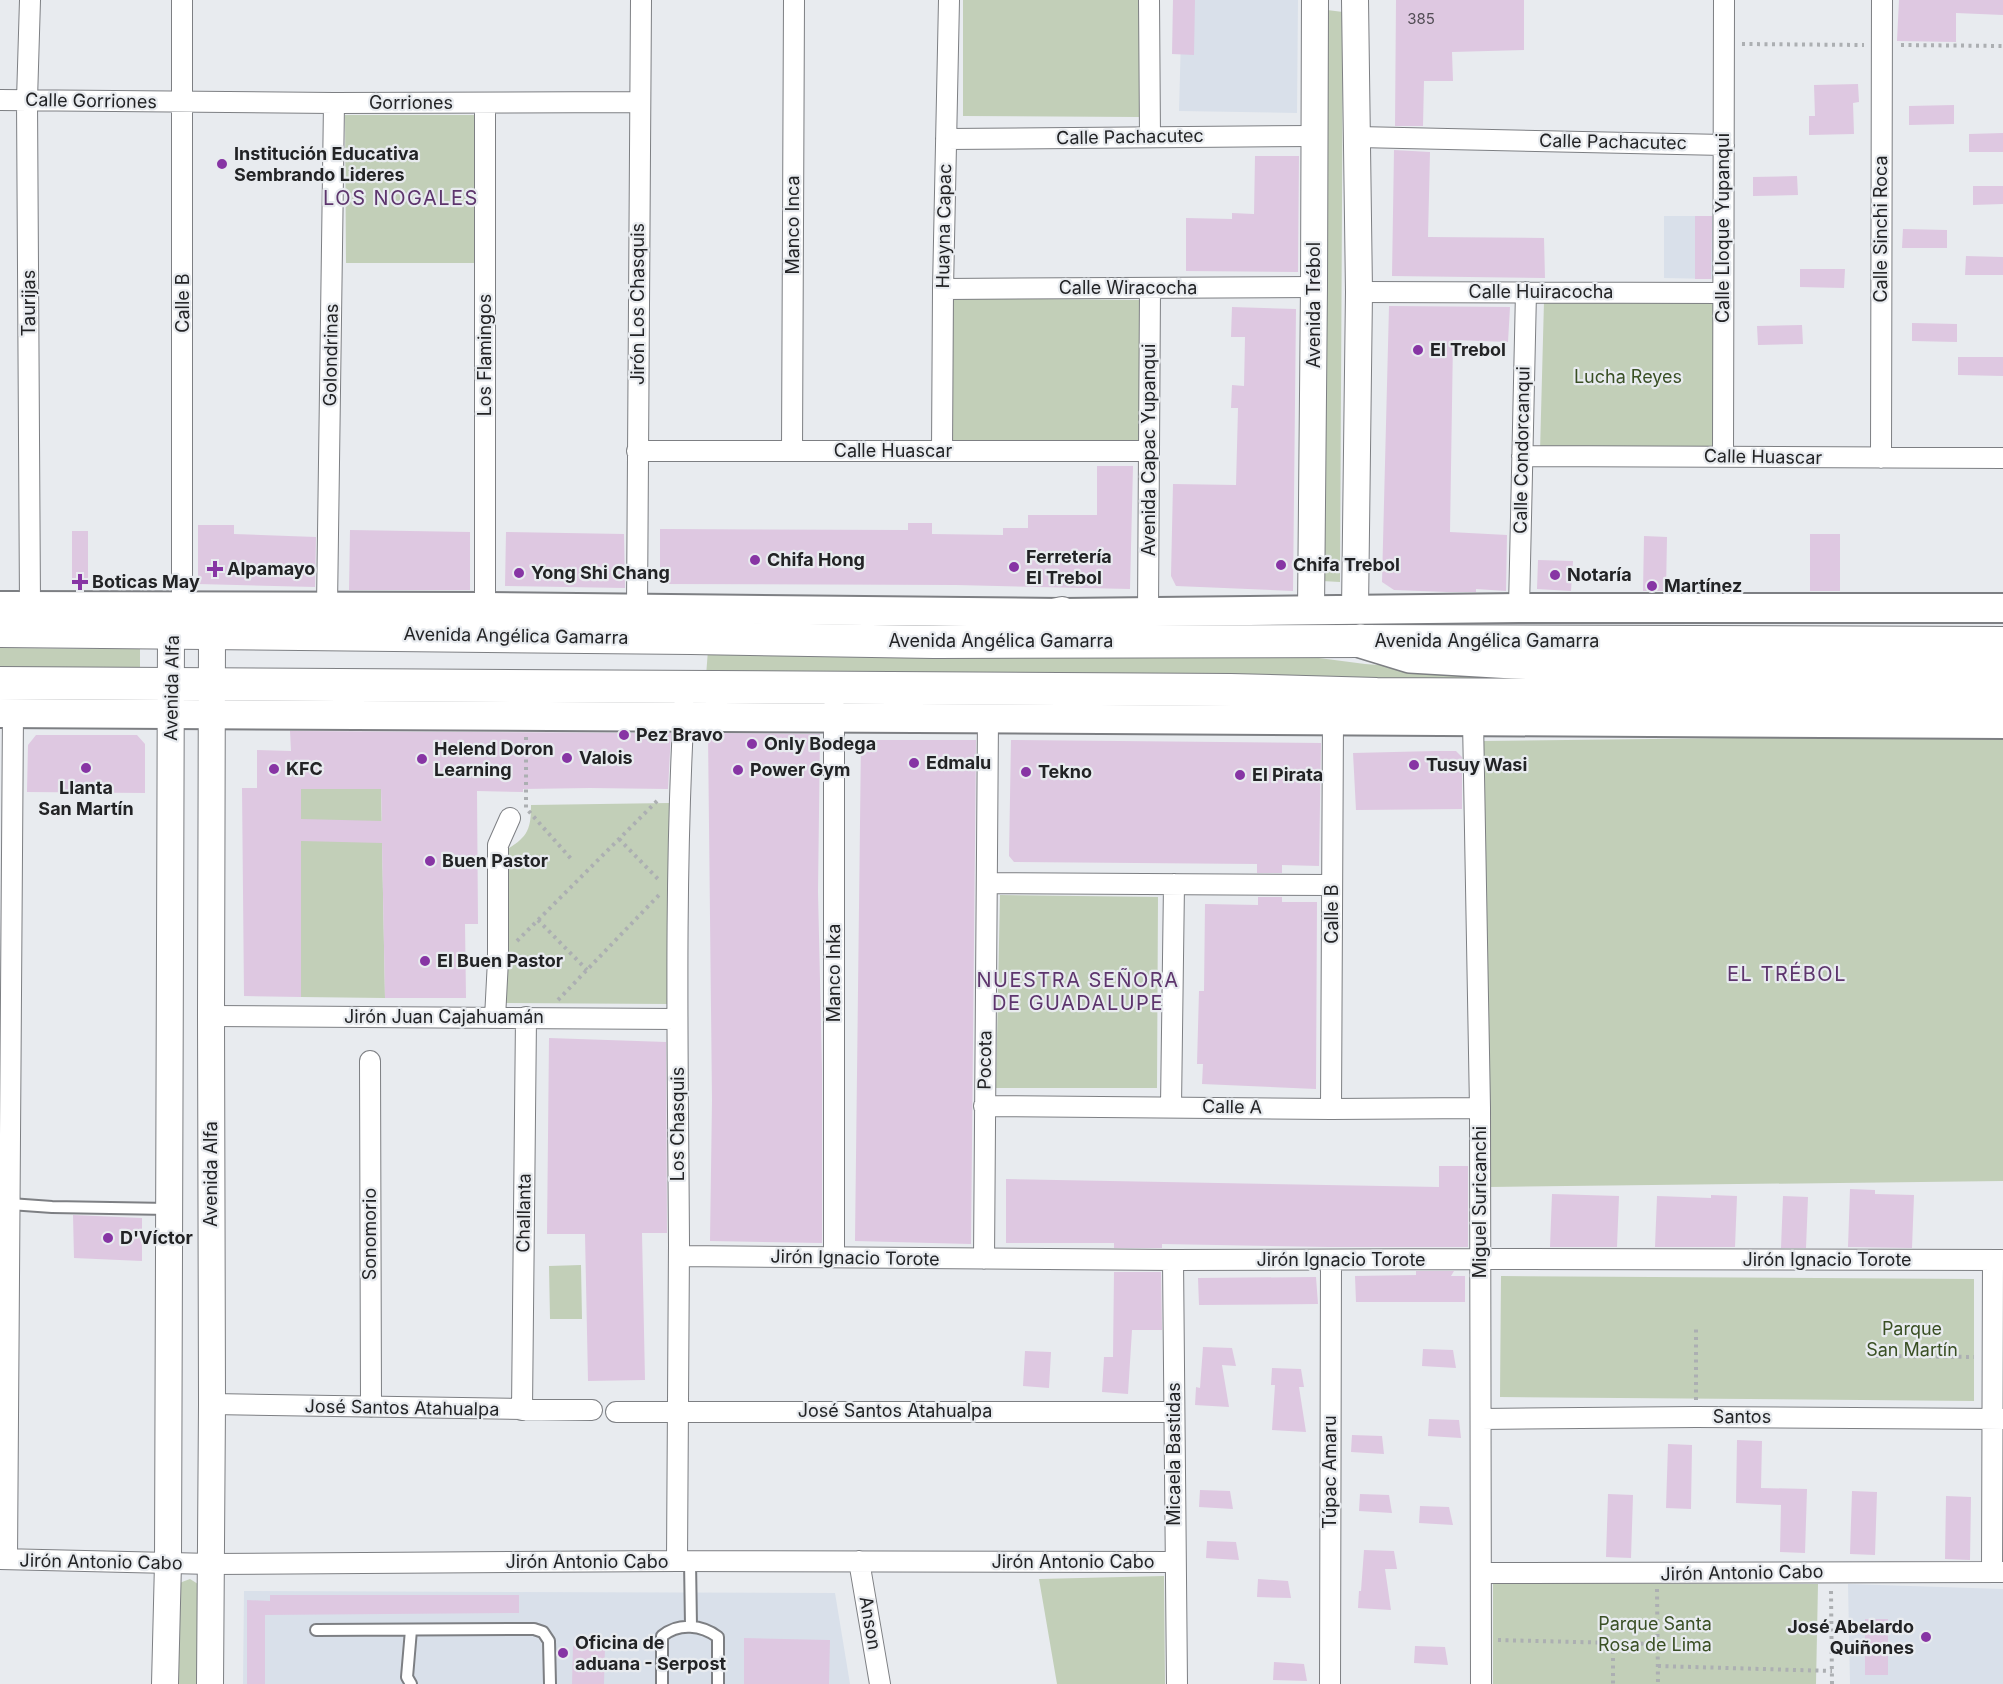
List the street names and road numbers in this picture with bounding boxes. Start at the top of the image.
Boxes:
street label: Calle Gorriones [25,89,157,112]
street label: Gorriones [369,92,453,113]
street label: Calle Pachacutec [1056,125,1204,148]
street label: Calle Pachacutec [1539,130,1687,153]
street label: Calle Lloque Yupanqui [1712,133,1733,323]
street label: Calle Sinchi Roca [1870,155,1891,303]
street label: Huayna Capac [932,163,955,288]
street label: Manco Inca [782,175,803,275]
street label: Jirón Los Chasquis [627,223,648,385]
street label: Avenida Trébol [1303,242,1324,368]
street label: Taurijas [18,270,39,336]
street label: Calle B [172,273,193,333]
street label: Calle Wiracocha [1059,277,1197,298]
street label: Calle Huiracocha [1469,281,1613,302]
street label: Los Flamingos [474,294,495,416]
street label: Golondrinas [319,303,342,407]
street label: Avenida Capac Yupanqui [1138,344,1159,556]
street label: Calle Condorcanqui [1510,366,1533,534]
street label: Calle Huascar [834,440,952,461]
street label: Calle Huascar [1704,445,1823,468]
street label: Avenida Angélica Gamarra [403,623,629,648]
street label: Avenida Angélica Gamarra [889,630,1113,651]
street label: Avenida Angélica Gamarra [1375,630,1599,651]
street label: Avenida Alfa [160,635,183,741]
street label: Calle B [1321,884,1342,944]
street label: Manco Inka [823,924,844,1022]
street label: Jirón Juan Cajahuamán [344,1006,544,1027]
street label: Pocota [973,1030,996,1090]
street label: Los Chasquis [667,1067,688,1181]
street label: Calle A [1202,1095,1262,1118]
street label: Avenida Alfa [200,1121,221,1227]
street label: Miguel Suricanchi [1469,1126,1490,1278]
street label: Challanta [512,1173,535,1253]
street label: Sonomorio [359,1188,380,1280]
street label: Jirón Ignacio Torote [770,1246,940,1269]
street label: Jirón Ignacio Torote [1256,1249,1426,1270]
street label: Jirón Ignacio Torote [1742,1249,1912,1270]
street label: Micaela Bastidas [1163,1382,1184,1526]
street label: José Santos Atahualpa [304,1395,500,1420]
street label: José Santos Atahualpa [798,1400,992,1421]
street label: Santos [1713,1406,1771,1427]
street label: Túpac Amaru [1319,1415,1340,1529]
street label: Jirón Antonio Cabo [19,1550,183,1573]
street label: Jirón Antonio Cabo [505,1551,669,1572]
street label: Jirón Antonio Cabo [991,1551,1155,1572]
street label: Jirón Antonio Cabo [1660,1561,1824,1584]
street label: Anson [855,1595,886,1651]

